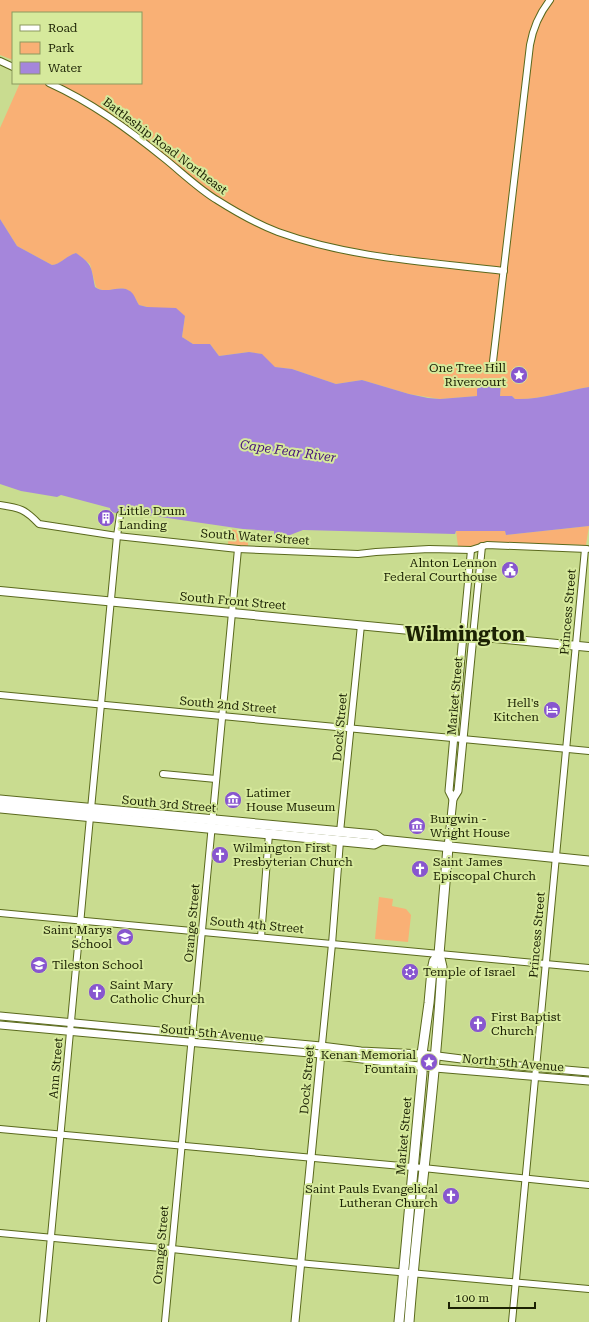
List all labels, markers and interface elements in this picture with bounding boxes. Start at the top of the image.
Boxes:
legend [12,12,142,84]
text: Road [48,21,78,35]
text: Park [48,41,75,55]
text: Water [48,61,82,75]
street label: Battleship Road Northeast [100,95,230,198]
place label: One Tree Hill Rivercourt [429,361,507,389]
place icon: One Tree Hill Rivercourt [509,365,529,385]
water label: Cape Fear River [239,437,338,465]
place label: Little Drum Landing [119,504,185,532]
building icon: Little Drum Landing [96,508,116,528]
street label: South Water Street [200,526,310,548]
place label: Alnton Lennon Federal Courthouse [383,556,497,584]
public building icon: Alnton Lennon Federal Courthouse [500,560,520,580]
street label: Princess Street [557,568,579,656]
street label: South Front Street [179,589,287,613]
district label: Wilmington [405,622,526,646]
street label: Market Street [445,656,465,736]
street label: Dock Street [330,692,350,762]
street label: South 2nd Street [179,694,278,716]
place label: Hell's Kitchen [493,696,539,724]
hotel icon: Hell's Kitchen [542,700,562,720]
place label: Latimer House Museum [246,786,336,814]
museum icon: Latimer House Museum [223,790,243,810]
street label: South 3rd Street [121,793,217,815]
place label: Burgwin - Wright House [430,812,510,840]
museum icon: Burgwin - Wright House [407,816,427,836]
place label: Wilmington First Presbyterian Church [233,841,353,869]
church icon: Wilmington First Presbyterian Church [210,845,230,865]
place label: Saint James Episcopal Church [433,855,536,883]
church icon: Saint James Episcopal Church [410,859,430,879]
street label: Orange Street [182,882,202,963]
street label: Princess Street [526,891,548,979]
street label: South 4th Street [209,914,305,936]
place label: Saint Marys School [43,923,112,951]
school or university icon: Saint Marys School [115,927,135,947]
school or university icon: Tileston School [29,955,49,975]
place label: Tileston School [52,958,143,972]
synagogue icon: Temple of Israel [400,962,420,982]
place label: Temple of Israel [423,965,516,979]
place label: Saint Mary Catholic Church [110,978,205,1006]
church icon: Saint Mary Catholic Church [87,982,107,1002]
place label: First Baptist Church [491,1010,562,1038]
church icon: First Baptist Church [468,1014,488,1034]
street label: South 5th Avenue [160,1022,264,1044]
street label: Ann Street [46,1036,66,1099]
street label: Dock Street [297,1045,317,1115]
place label: Kenan Memorial Fountain [321,1048,416,1076]
place icon: Kenan Memorial Fountain [419,1052,439,1072]
street label: North 5th Avenue [461,1052,565,1074]
street label: Market Street [394,1096,414,1176]
place label: Saint Pauls Evangelical Lutheran Church [305,1182,438,1210]
church icon: Saint Pauls Evangelical Lutheran Church [441,1186,461,1206]
street label: Orange Street [151,1204,171,1285]
scale bar [449,1284,535,1310]
text: 100 m [455,1291,489,1305]

